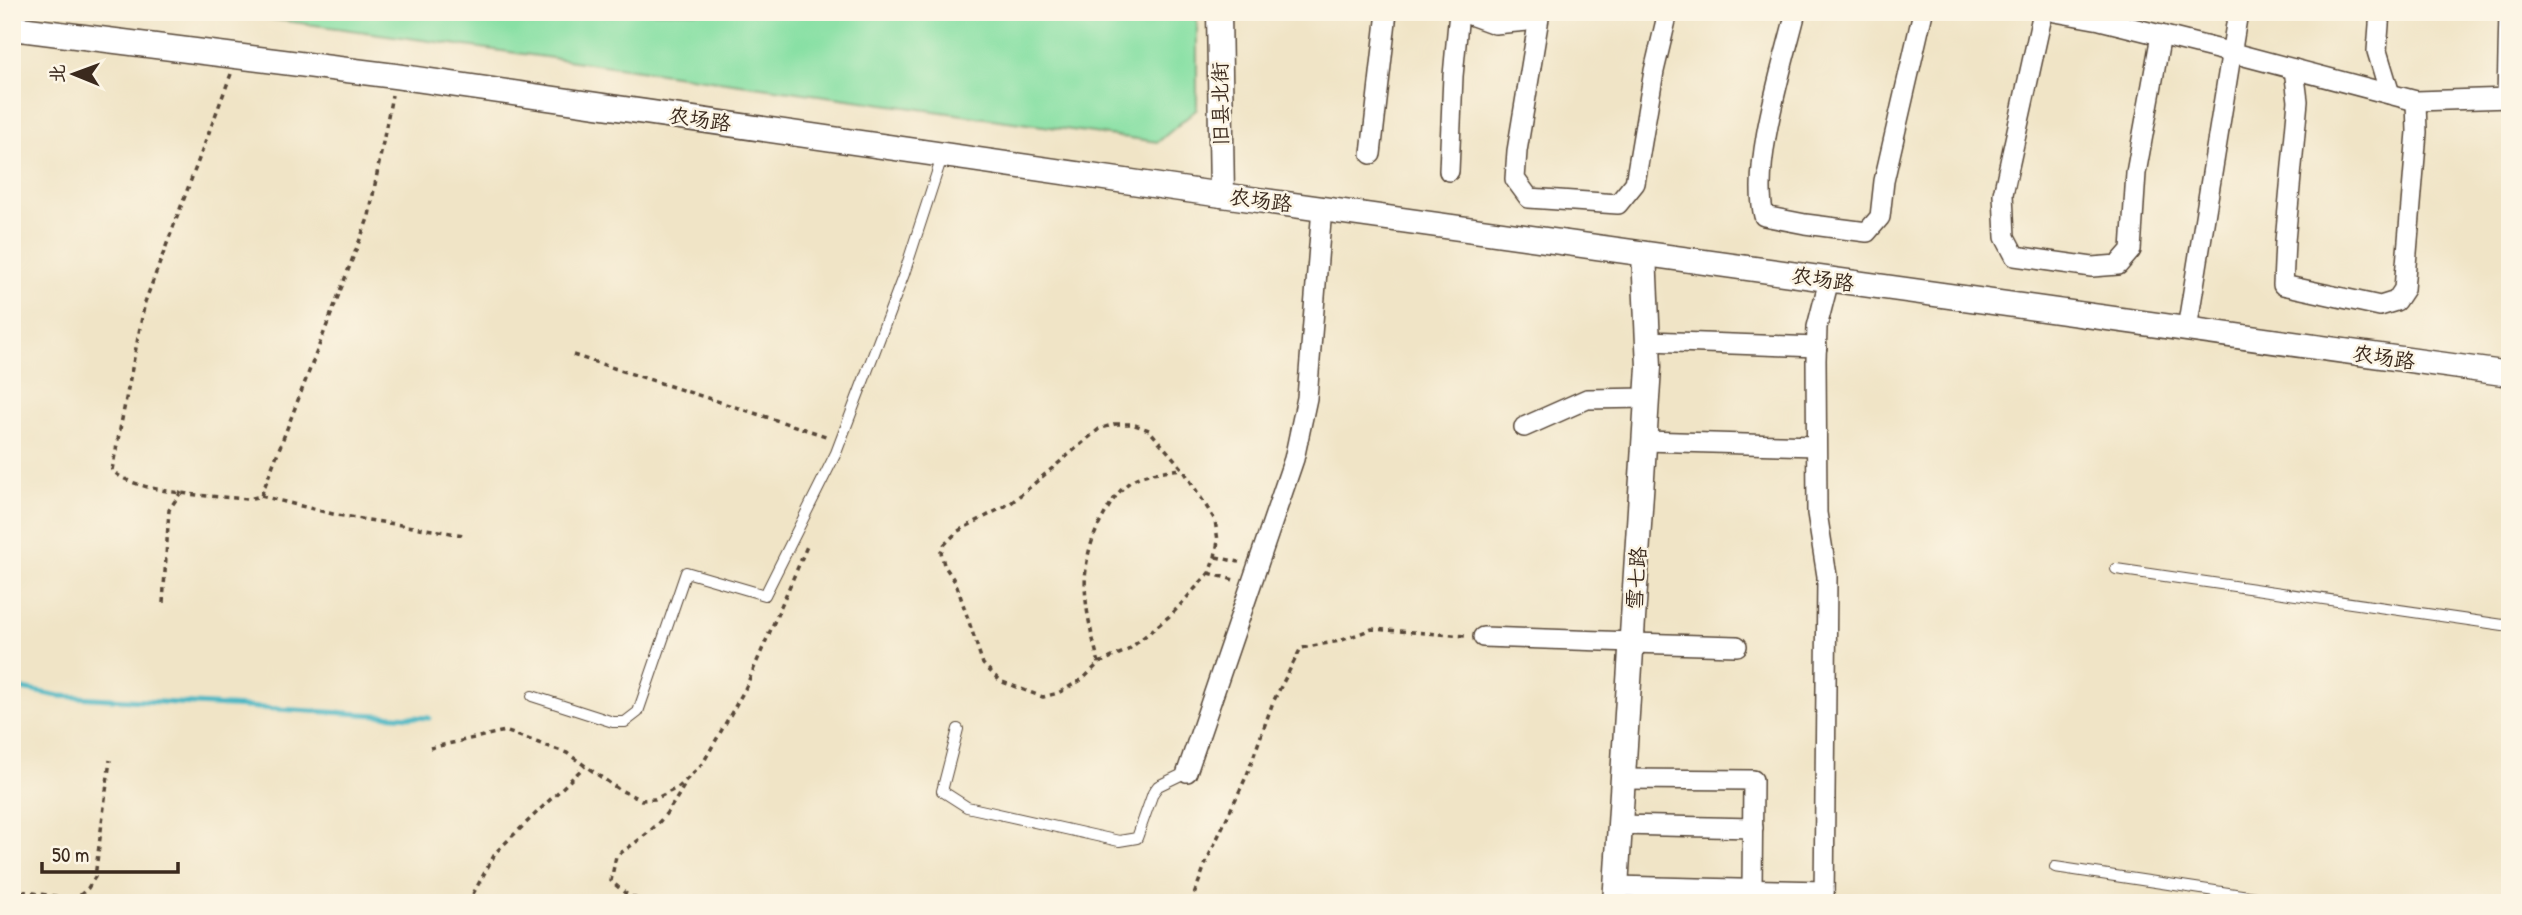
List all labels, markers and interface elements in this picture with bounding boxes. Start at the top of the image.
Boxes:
north arrow [38,38,108,108]
street label: 旧县北街 [1205,62,1235,146]
text: 北 [44,64,70,83]
street label: 农场路 [667,100,733,138]
street label: 农场路 [1228,182,1294,218]
street label: 农场路 [1790,260,1856,298]
street label: 农场路 [2351,338,2417,376]
street label: 雪七路 [1619,546,1653,610]
scale bar [42,831,178,875]
text: 50 m [52,840,89,869]

